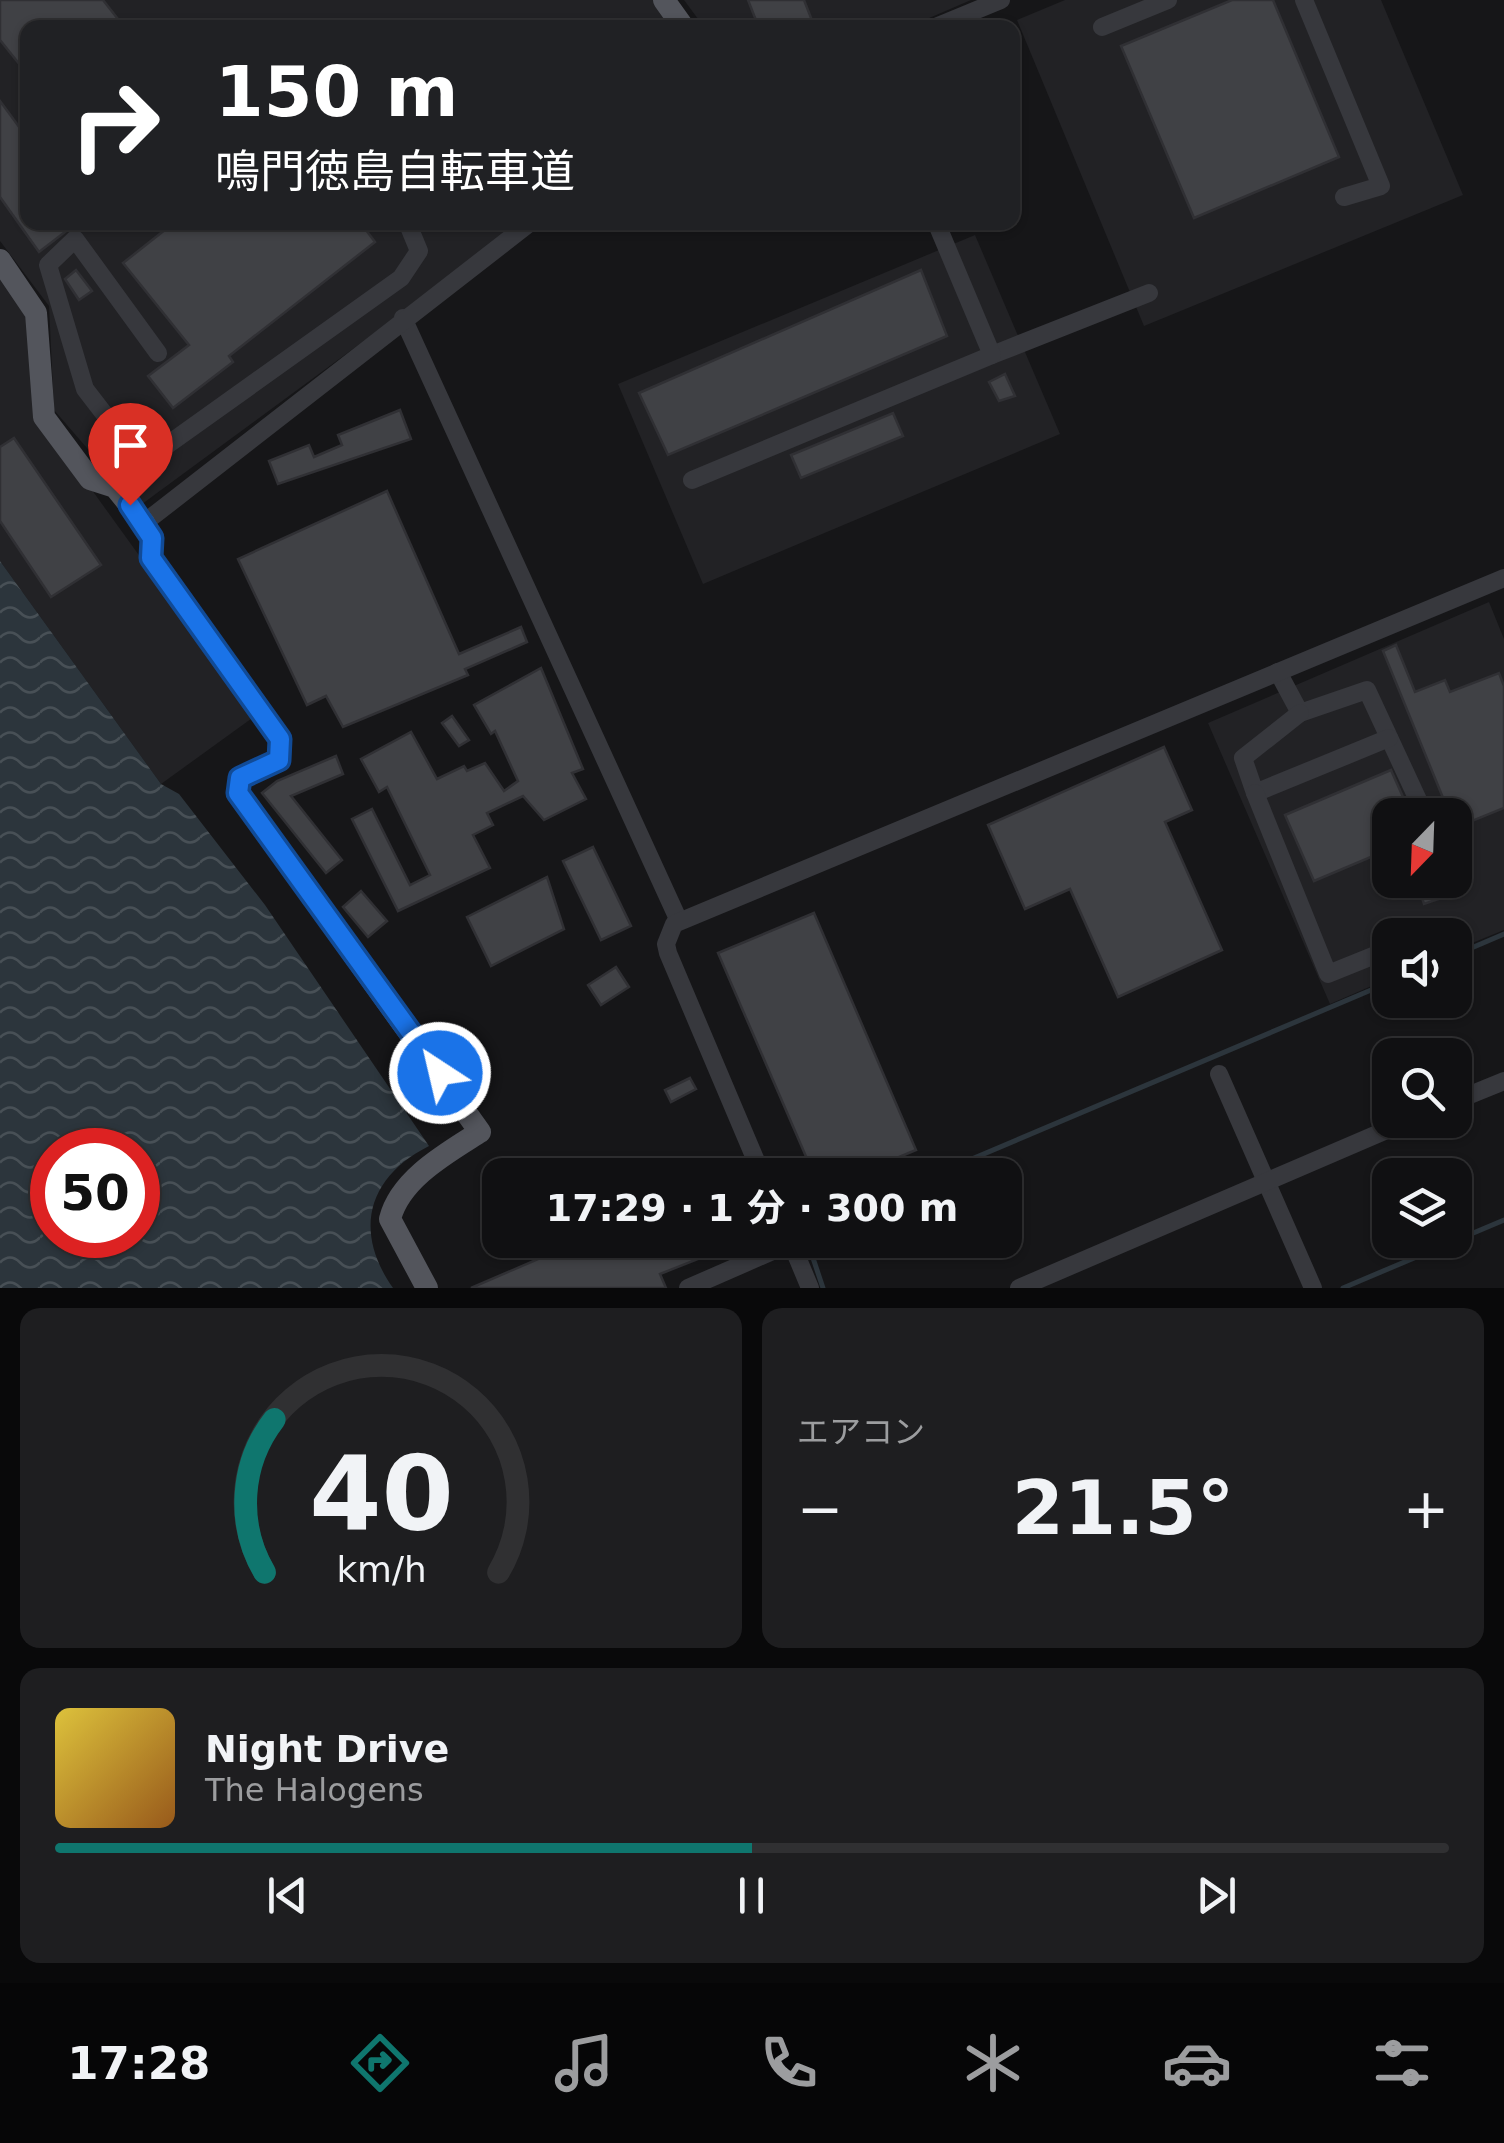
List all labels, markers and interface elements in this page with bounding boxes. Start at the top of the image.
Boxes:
text: 150 m [215,51,458,133]
icon: right [50,60,180,190]
text: 鳴門徳島自転車道 [215,145,575,198]
pin [88,403,173,506]
icon: arrive [103,418,158,473]
north arrow [1372,798,1472,898]
map controls [1372,798,1472,1258]
button: sound [1372,918,1472,1018]
position arrow [388,1021,492,1125]
button: search [1372,1038,1472,1138]
speed limit sign: 50 [30,1128,160,1258]
button: layers [1372,1158,1472,1258]
text: 17:29 · 1 分 · 300 m [546,1186,958,1230]
text: エアコン [797,1413,925,1451]
text: 40 [309,1433,453,1555]
text: 21.5° [1012,1464,1234,1552]
text: − [797,1477,843,1541]
text: + [1403,1477,1449,1541]
text: km/h [336,1549,426,1590]
text: Night Drive [205,1727,449,1771]
text: The Halogens [205,1771,424,1809]
icon: previous [260,1868,315,1923]
icon: pause [724,1868,779,1923]
icon: next [1189,1868,1244,1923]
icon: directions [345,2028,415,2098]
icon: music [549,2028,619,2098]
icon: phone [754,2028,824,2098]
icon: climate [958,2028,1028,2098]
icon: car [1162,2028,1232,2098]
icon: filters [1367,2028,1437,2098]
text: 17:28 [67,2037,210,2090]

